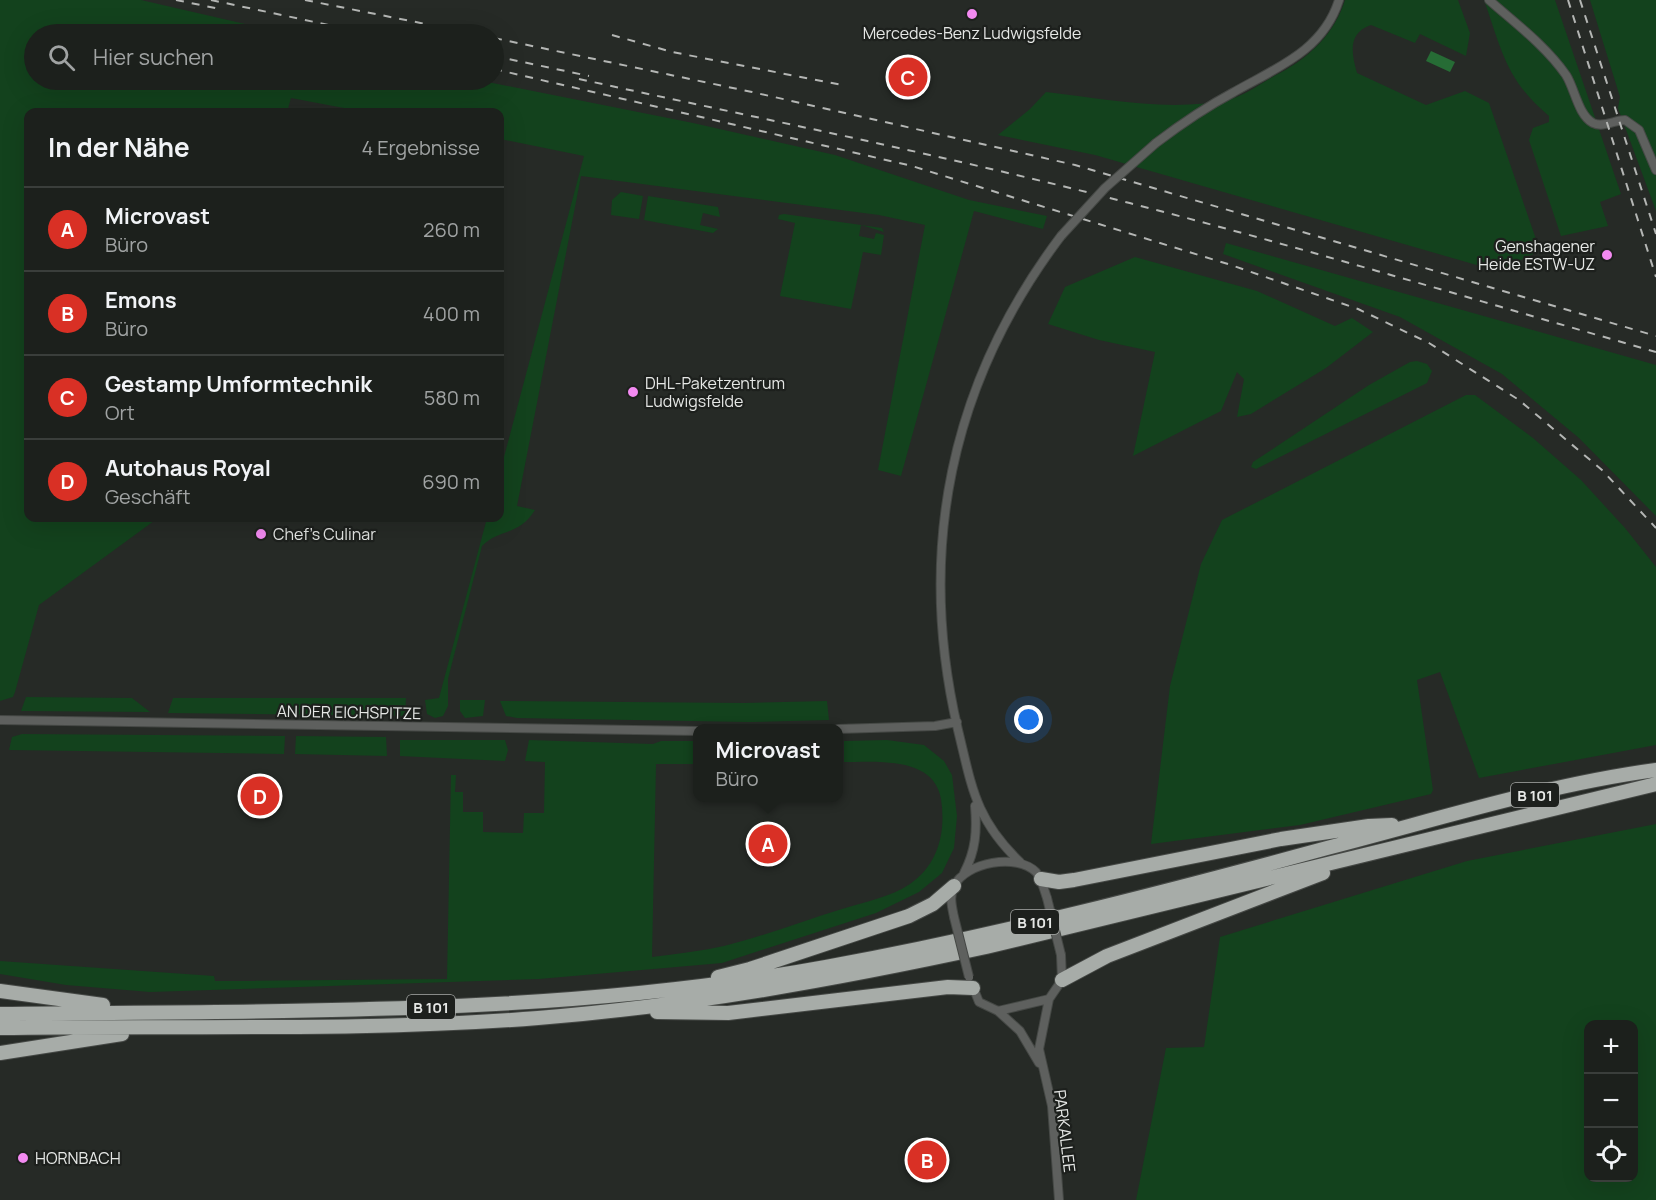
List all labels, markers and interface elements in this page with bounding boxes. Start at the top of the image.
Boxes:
marker: Mercedes-Benz Ludwigsfelde [965,7,979,21]
place label: Mercedes-Benz Ludwigsfelde [863,22,1081,44]
search box [24,24,504,90]
icon: search [45,41,78,74]
text: Hier suchen [93,42,214,72]
pin: C [888,54,928,100]
text: In der Nähe [48,129,190,165]
text: 4 Ergebnisse [361,134,480,161]
text: Microvast [105,201,210,231]
text: A [61,216,74,243]
text: 260 m [423,216,480,243]
text: Büro [105,231,148,258]
place label: Genshagener Heide ESTW-UZ [1478,235,1595,275]
marker: Genshagener Heide ESTW-UZ [1600,248,1614,262]
text: Emons [105,285,177,315]
text: B [61,300,74,327]
text: 400 m [423,300,480,327]
text: Büro [105,315,148,342]
text: Gestamp Umformtechnik [105,369,372,399]
place label: DHL-Paketzentrum Ludwigsfelde [645,372,785,412]
text: C [60,384,75,411]
text: 580 m [424,384,480,411]
marker: DHL-Paketzentrum Ludwigsfelde [626,385,640,399]
text: Ort [105,399,135,426]
text: Autohaus Royal [105,453,271,483]
text: D [60,468,75,495]
text: 690 m [422,468,480,495]
text: Geschäft [105,483,190,510]
place label: Chef's Culinar [273,523,376,545]
marker: Chef's Culinar [254,527,268,541]
street label: AN DER EICHSPITZE [277,700,421,724]
your location [1014,705,1043,734]
popup [693,724,843,802]
text: Microvast [716,735,820,765]
text: Büro [716,765,758,792]
pin: D [240,774,280,818]
road number: B 101 [1511,783,1559,807]
pin: A [748,822,788,866]
road number: B 101 [1011,910,1059,934]
road number: B 101 [407,995,455,1019]
map controls [1584,1020,1638,1182]
button: + [1584,1020,1638,1074]
button: − [1584,1074,1638,1128]
street label: PARKALLEE [1049,1088,1081,1174]
button: locate [1584,1128,1638,1182]
pin: B [908,1138,946,1182]
place label: HORNBACH [35,1147,121,1169]
marker: HORNBACH [16,1151,30,1165]

